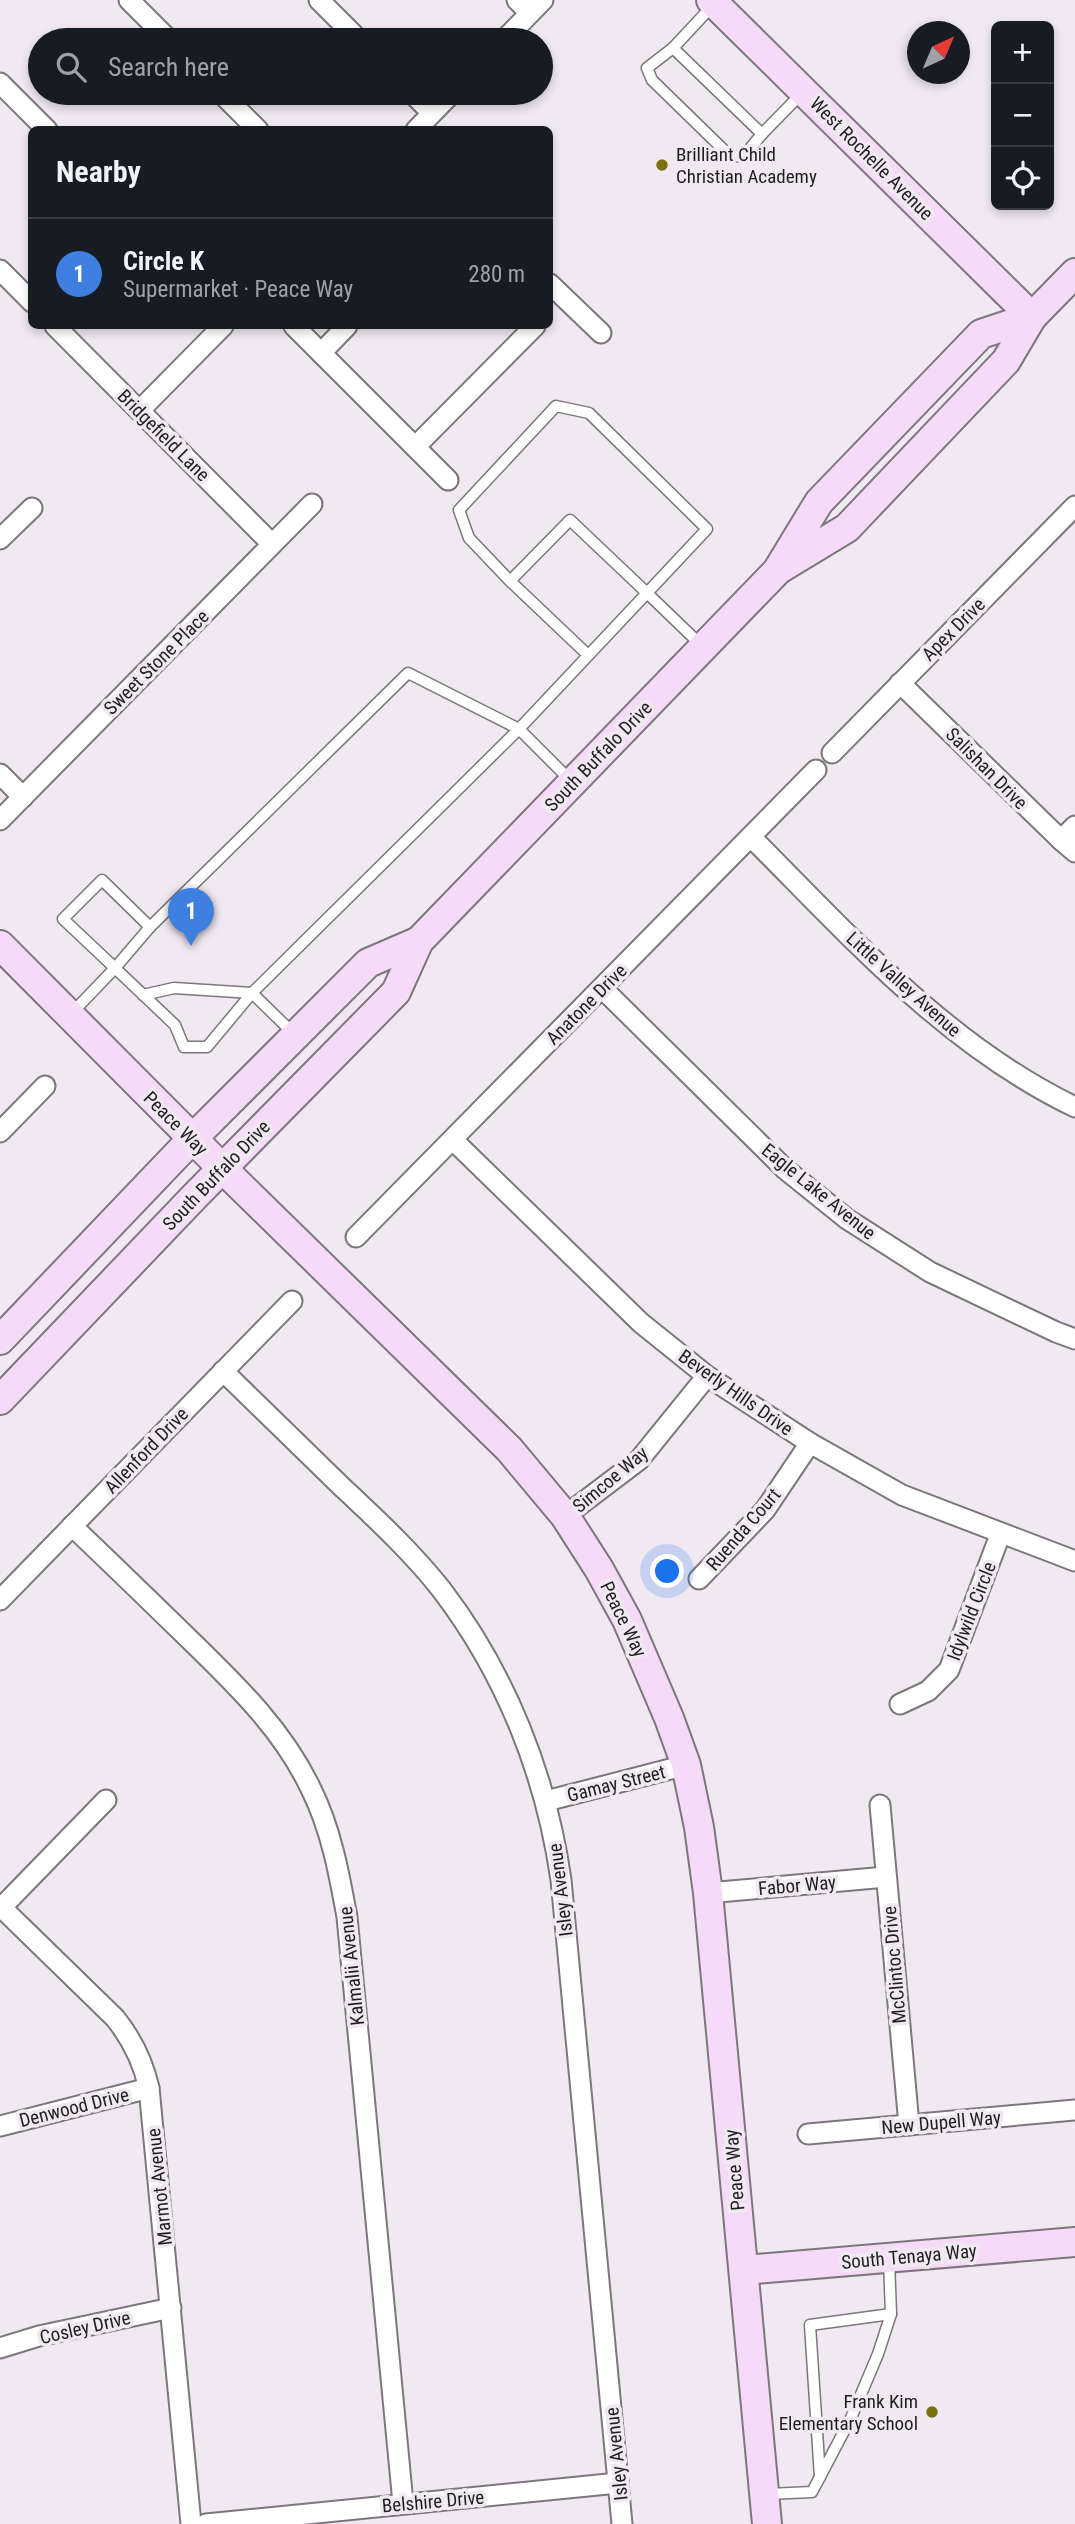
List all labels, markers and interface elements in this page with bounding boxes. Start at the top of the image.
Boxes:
north arrow [907,21,970,84]
map controls [991,21,1054,210]
button: + [991,21,1054,84]
search box [28,28,553,105]
icon: search [52,48,90,86]
text: Search here [108,52,229,82]
button: − [991,84,1054,147]
street label: West Rochelle Avenue [805,92,938,225]
place label: Brilliant Child Christian Academy [676,143,817,188]
button: locate [991,147,1054,210]
text: Nearby [56,154,141,189]
marker: Brilliant Child Christian Academy [654,157,670,173]
text: Circle K [123,246,204,276]
text: 1 [73,261,85,288]
text: 280 m [468,261,525,288]
text: Supermarket · Peace Way [123,276,353,303]
street label: Bridgefield Lane [113,384,215,486]
street label: Apex Drive [917,593,990,666]
street label: Sweet Stone Place [99,605,214,720]
street label: South Buffalo Drive [540,696,657,816]
street label: Salishan Drive [941,723,1032,814]
pin: 1 [168,888,214,946]
street label: Little Valley Avenue [842,927,966,1042]
street label: Anatone Drive [541,959,632,1049]
street label: Peace Way [139,1086,213,1160]
street label: South Buffalo Drive [158,1115,275,1235]
street label: Eagle Lake Avenue [757,1138,880,1244]
street label: Beverly Hills Drive [674,1344,797,1440]
street label: Allenford Drive [100,1403,193,1498]
street label: Simcoe Way [568,1441,653,1517]
street label: Ruenda Court [701,1483,785,1575]
your location [650,1554,684,1588]
street label: Idylwild Circle [942,1558,1001,1664]
street label: Peace Way [595,1578,652,1661]
street label: Gamay Street [565,1760,668,1807]
street label: Isley Avenue [543,1842,578,1938]
street label: Fabor Way [757,1871,837,1900]
street label: Kalmalii Avenue [334,1905,369,2027]
street label: McClintoc Drive [878,1905,911,2025]
street label: Denwood Drive [17,2083,131,2132]
street label: New Dupell Way [880,2106,1002,2139]
street label: Marmot Avenue [142,2127,177,2247]
street label: Peace Way [719,2128,750,2212]
street label: South Tenaya Way [840,2239,978,2274]
street label: Cosley Drive [38,2306,133,2349]
place label: Frank Kim Elementary School [779,2390,918,2435]
marker: Frank Kim Elementary School [924,2404,940,2420]
street label: Isley Avenue [600,2406,633,2502]
street label: Belshire Drive [381,2486,485,2517]

